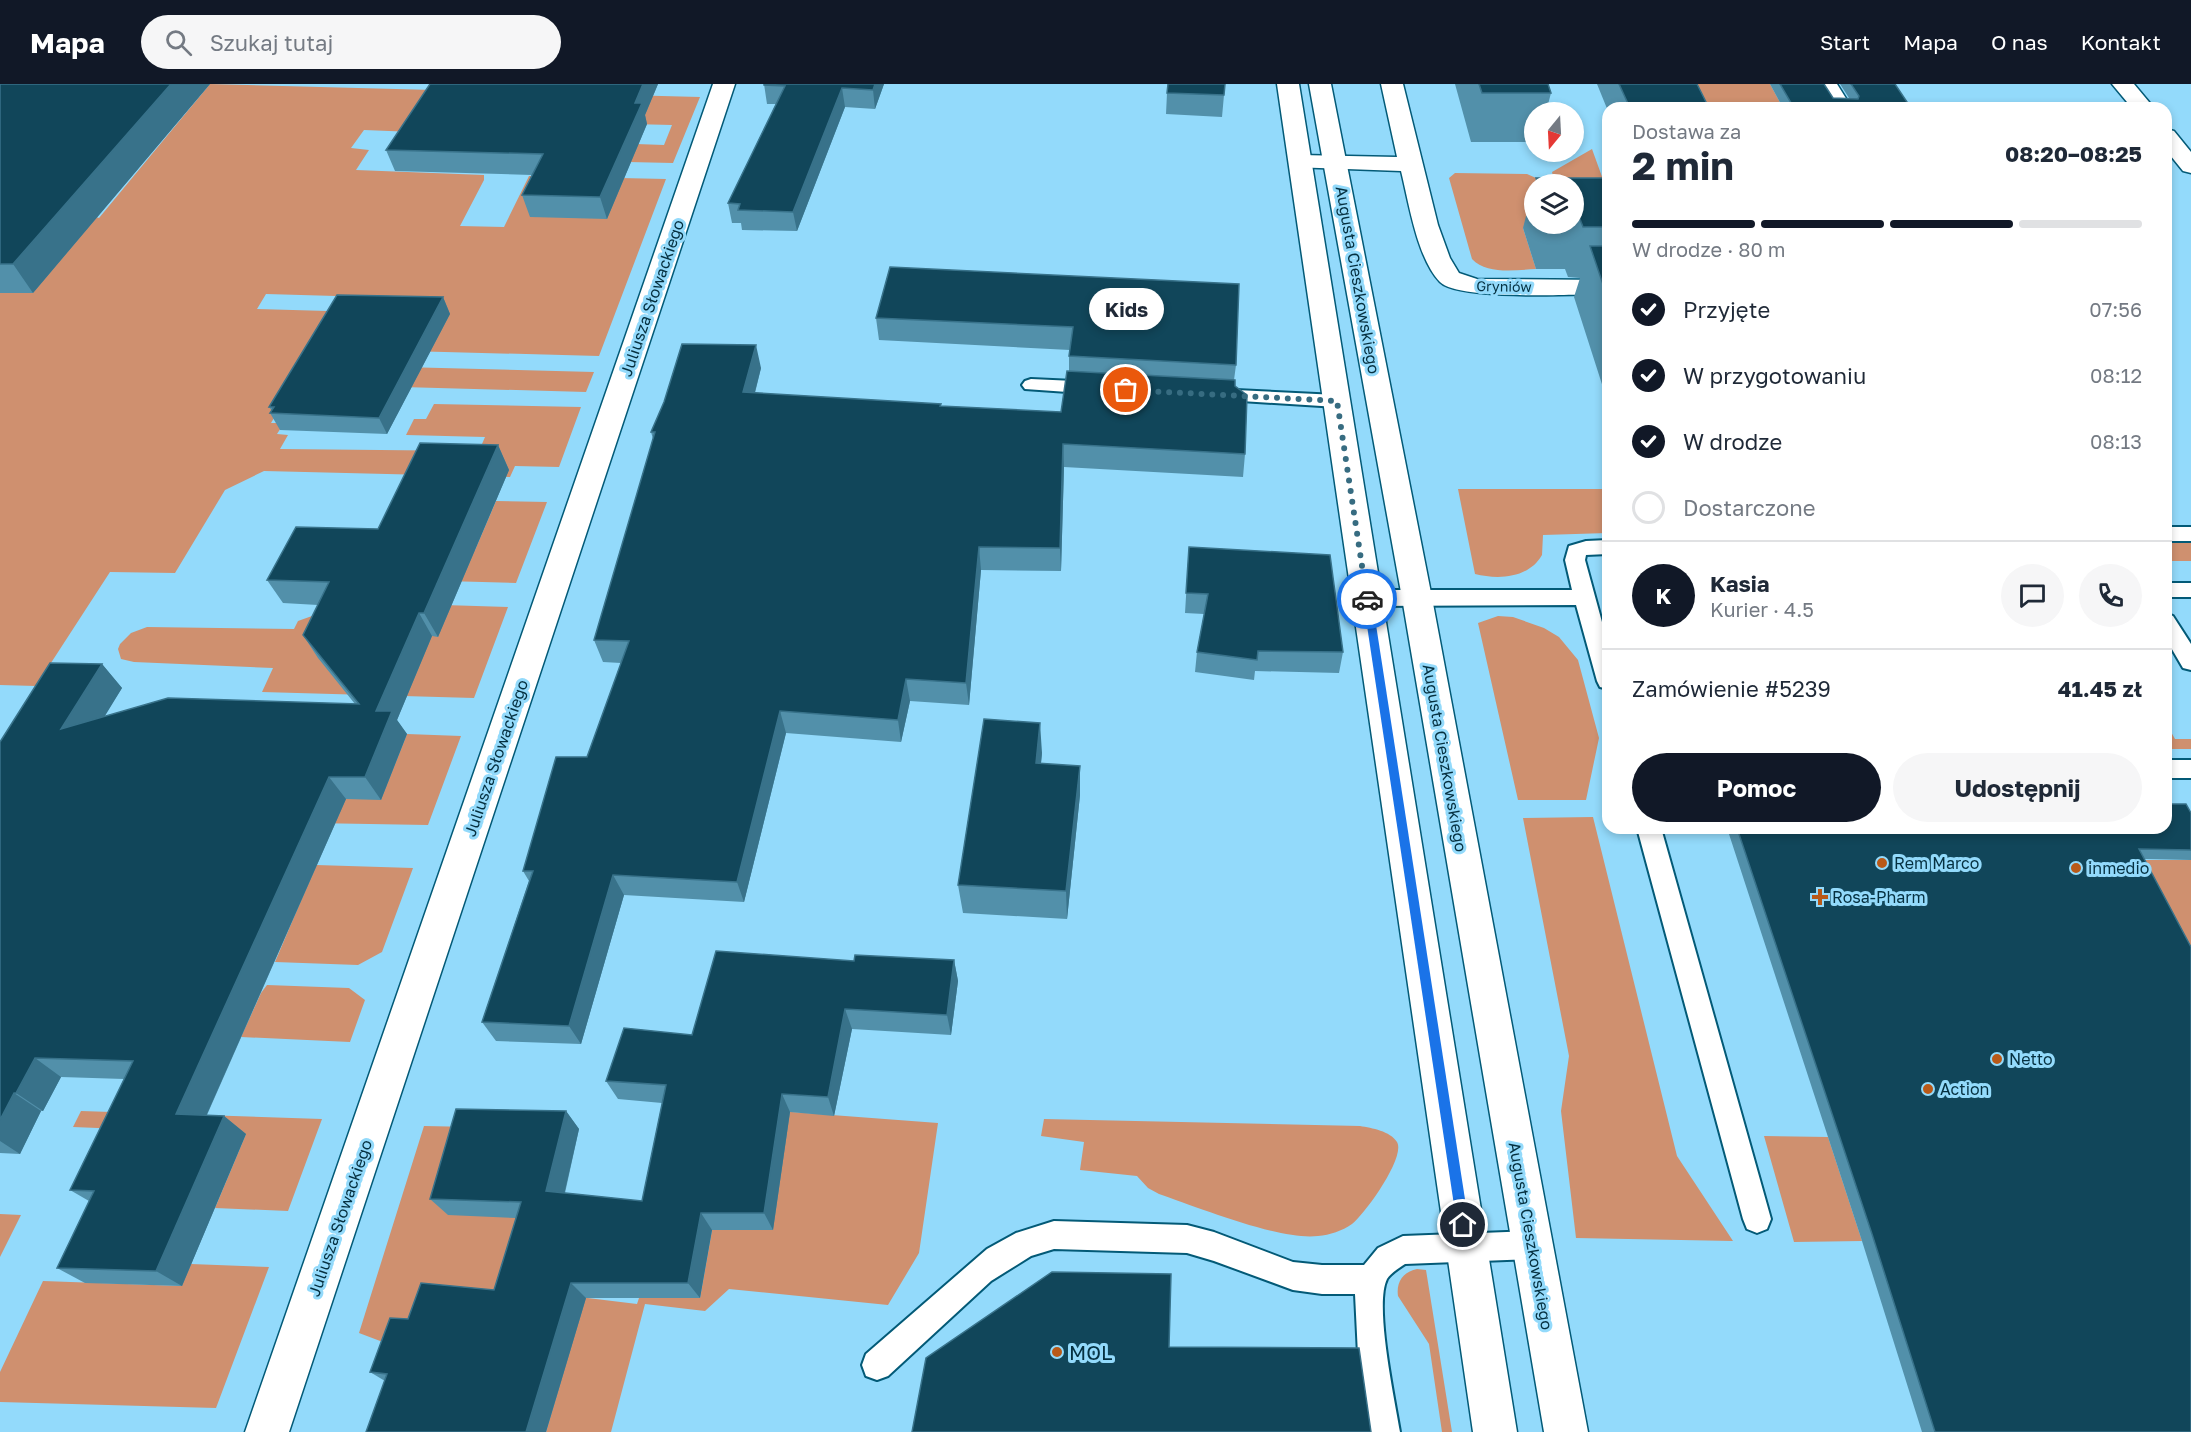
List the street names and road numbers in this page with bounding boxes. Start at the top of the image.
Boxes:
street label: Augusta Cieszkowskiego [1332,185,1384,375]
street label: Juliusza Słowackiego [616,217,688,379]
street label: Gryniów [1476,277,1532,295]
street label: Augusta Cieszkowskiego [1419,663,1471,853]
street label: Juliusza Słowackiego [460,677,532,839]
street label: Juliusza Słowackiego [304,1137,376,1299]
street label: Augusta Cieszkowskiego [1505,1141,1557,1331]

